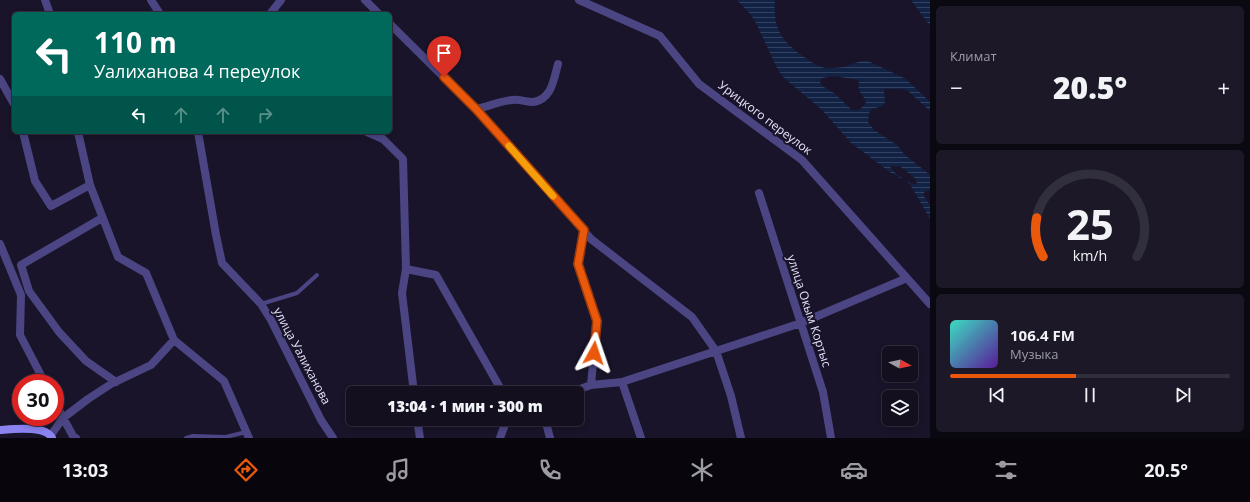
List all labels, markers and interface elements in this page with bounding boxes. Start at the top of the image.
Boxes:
text: 110 m [94,23,177,61]
icon: left [28,28,80,80]
pin [427,36,461,77]
icon: arrive [433,42,455,64]
text: Климат [950,47,997,65]
text: Уалиханова 4 переулок [94,59,300,83]
text: 20.5° [1053,67,1127,108]
text: − [950,72,963,102]
text: + [1217,72,1230,102]
street label: Урицкого переулок [715,77,816,159]
icon: left [128,104,150,126]
icon: ahead [170,104,192,126]
icon: ahead [212,104,234,126]
icon: right [254,104,276,126]
text: 25 [1066,196,1114,252]
text: km/h [1073,246,1107,265]
street label: улица Окым Кортыс [783,253,836,369]
street label: улица Уалиханова [270,304,335,407]
text: 106.4 FM [1010,325,1075,345]
position arrow [573,332,615,374]
text: Музыка [1010,345,1058,363]
north arrow [882,346,918,382]
map controls [882,346,918,426]
speed limit sign: 30 [12,374,64,426]
icon: previous [986,384,1008,406]
icon: pause [1079,384,1101,406]
icon: next [1172,384,1194,406]
button: layers [882,390,918,426]
text: 13:04 · 1 мин · 300 m [387,396,543,416]
icon: directions [232,456,260,484]
icon: music [384,456,412,484]
icon: phone [536,456,564,484]
icon: climate [688,456,716,484]
icon: car [840,456,868,484]
icon: filters [992,456,1020,484]
text: 13:03 [62,458,108,482]
text: 20.5° [1144,458,1188,482]

